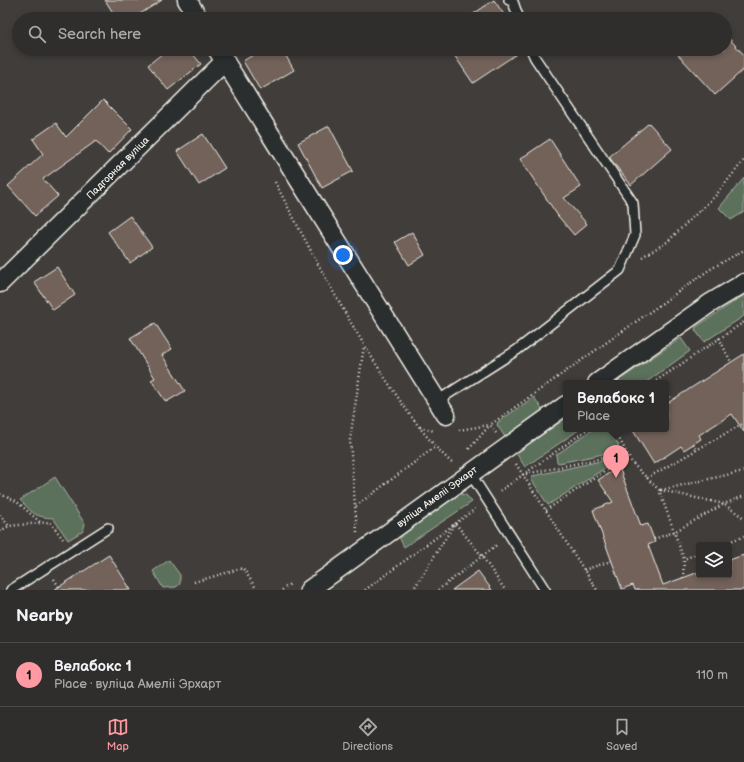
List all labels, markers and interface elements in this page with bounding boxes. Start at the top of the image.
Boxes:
search box [12,12,732,56]
icon: search [26,23,48,45]
text: Search here [58,25,141,44]
street label: Падгорная вуліца [84,134,152,202]
your location [333,245,353,265]
popup [563,380,669,432]
text: Велабокс 1 [577,389,655,408]
text: Place [577,408,610,424]
pin: 1 [603,445,629,478]
street label: вуліца Амеліі Эрхарт [394,464,480,530]
map controls [696,542,732,578]
button: layers [696,542,732,578]
text: Nearby [16,606,73,626]
text: Велабокс 1 [54,657,132,676]
text: 1 [26,667,32,683]
text: 110 m [696,667,728,683]
text: Place · вуліца Амеліі Эрхарт [54,676,221,692]
tab: Map [107,716,129,753]
tab: Directions [342,716,393,753]
tab: Saved [606,716,637,753]

